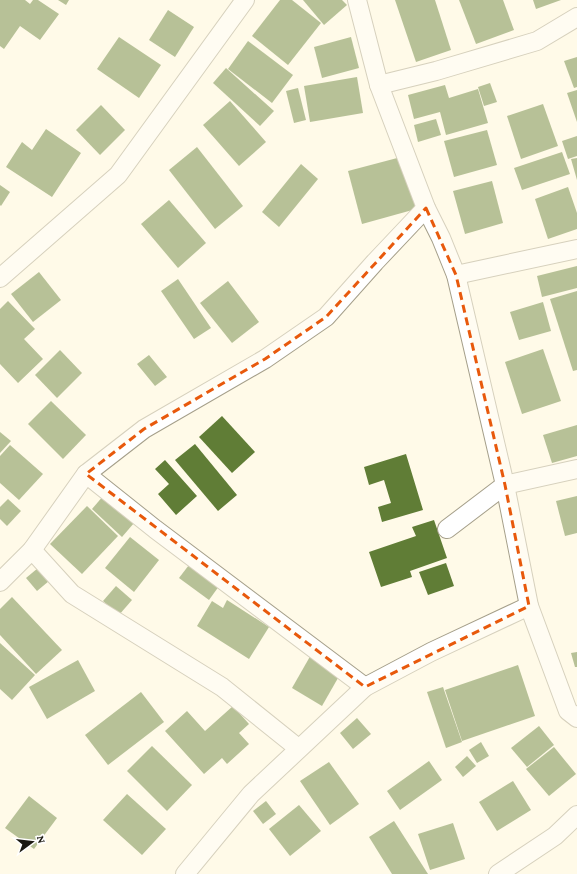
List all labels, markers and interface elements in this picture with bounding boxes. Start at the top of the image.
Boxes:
north arrow [12,822,52,862]
text: N [35,834,49,845]

